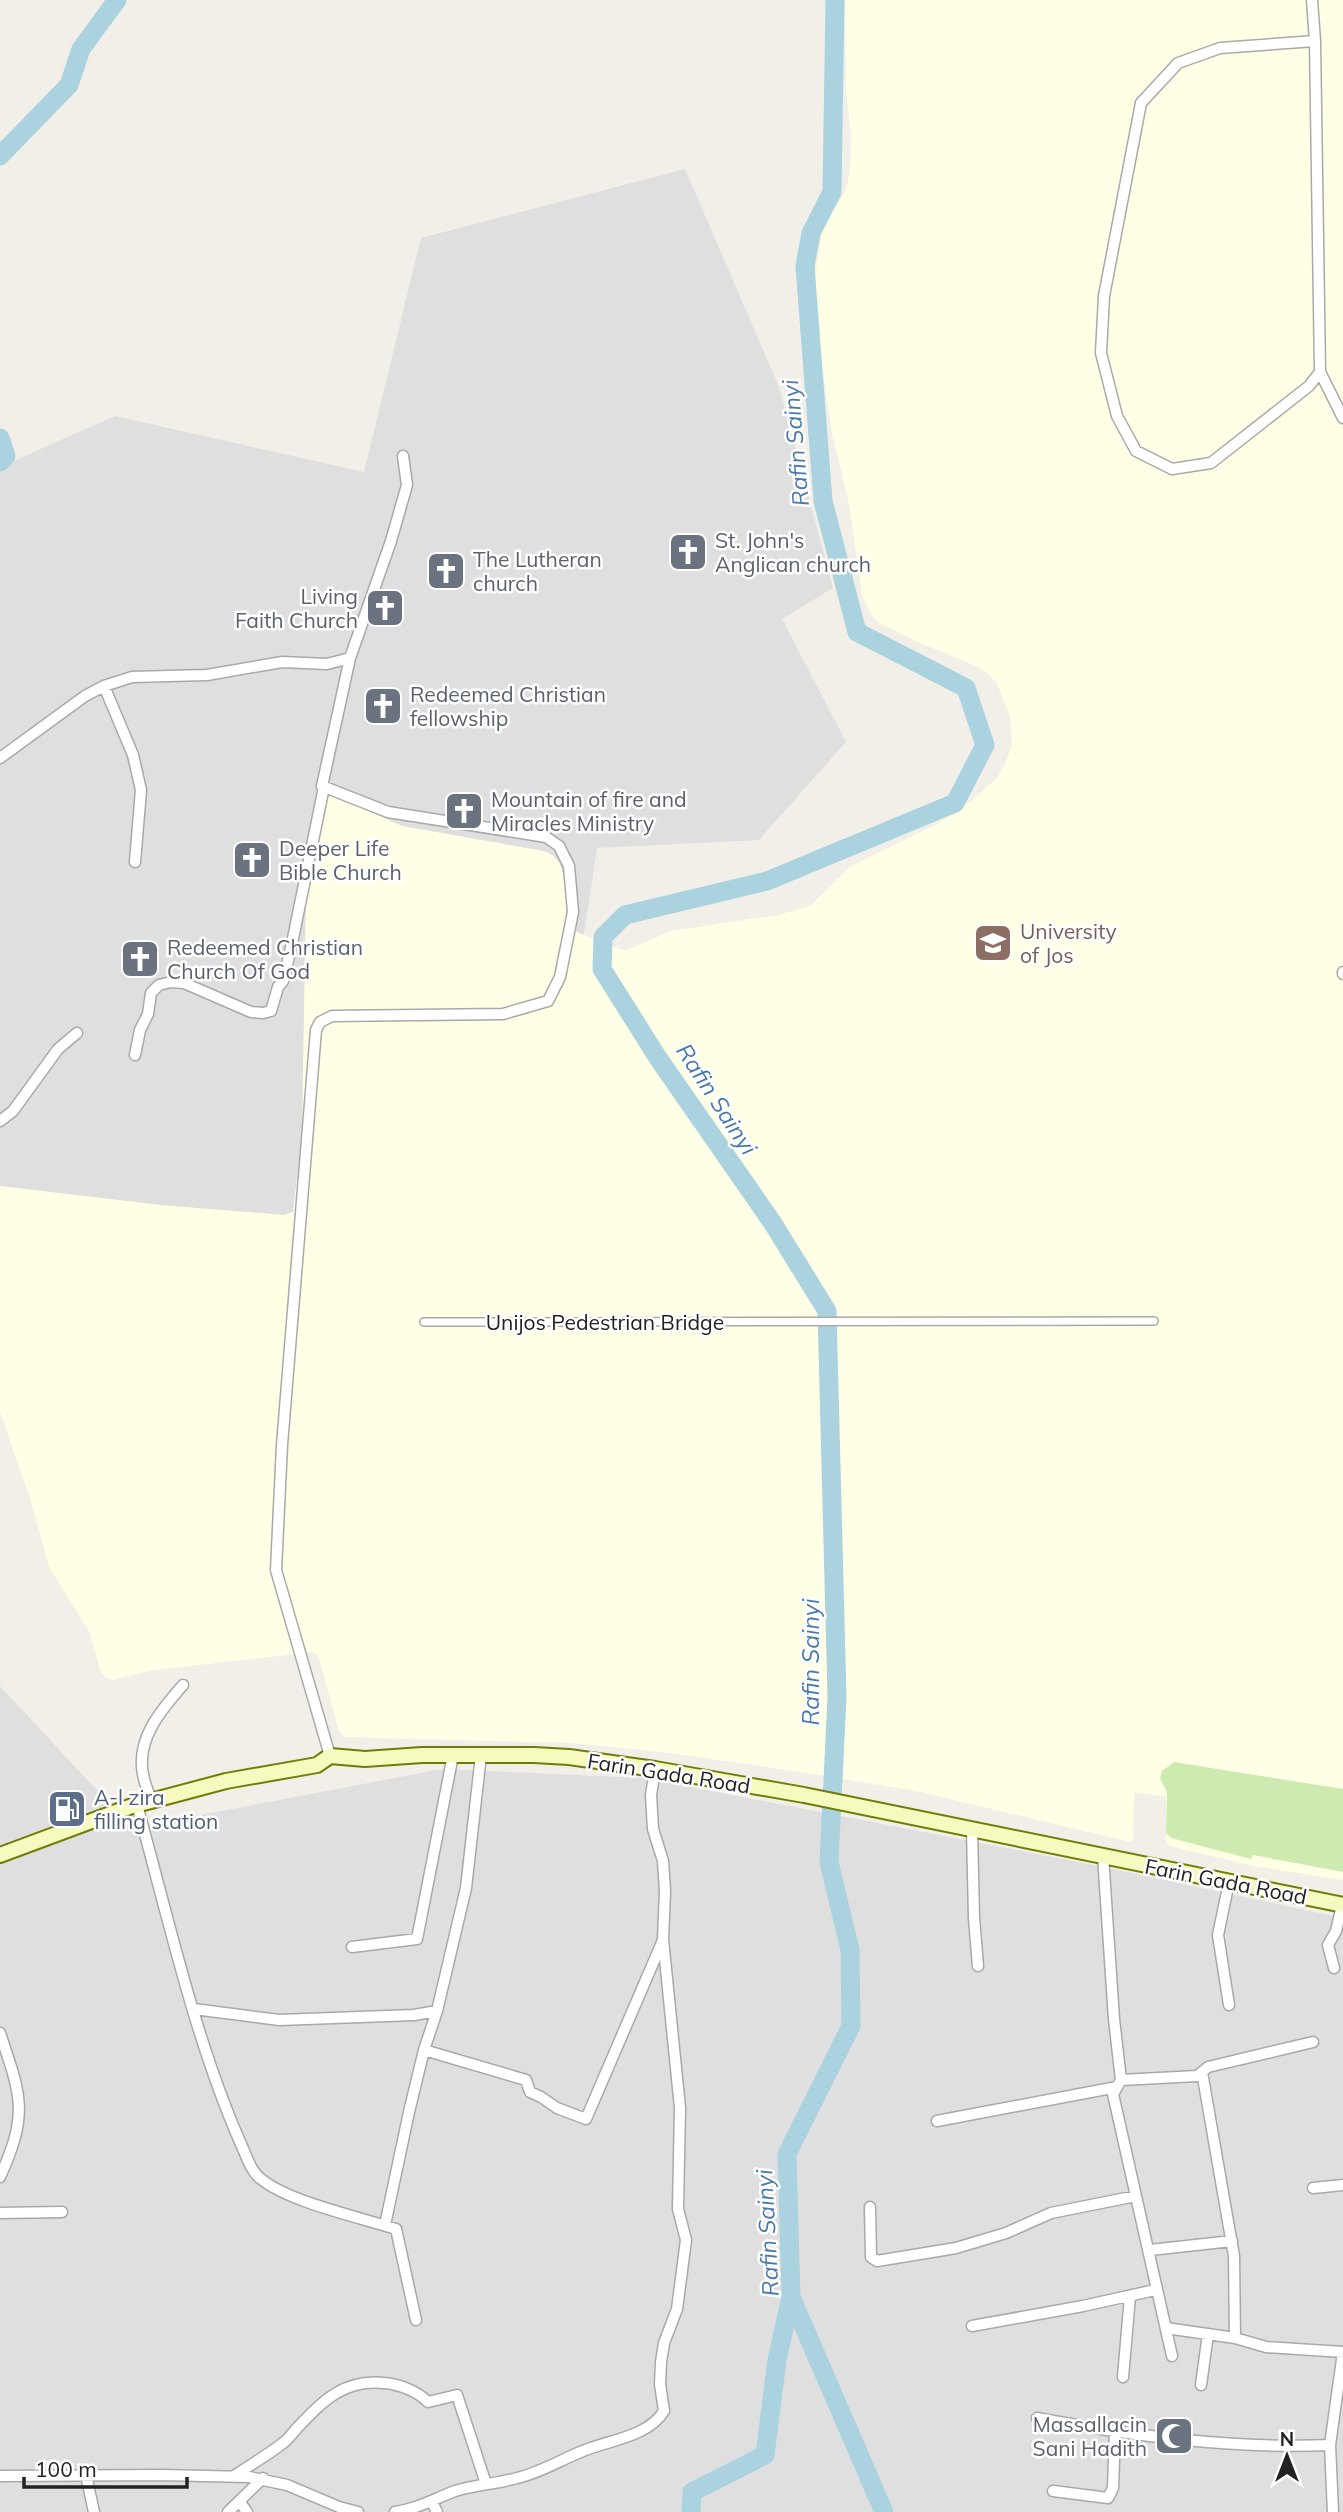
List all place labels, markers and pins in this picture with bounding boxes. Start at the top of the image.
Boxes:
place label: St. John's Anglican church [715,527,871,577]
church icon: St. John's Anglican church [667,531,709,573]
place label: The Lutheran church [473,546,602,596]
church icon: The Lutheran church [425,550,467,592]
place label: Living Faith Church [235,583,358,633]
church icon: Living Faith Church [364,587,406,629]
place label: Redeemed Christian fellowship [410,681,606,731]
church icon: Redeemed Christian fellowship [362,685,404,727]
place label: Mountain of fire and Miracles Ministry [491,786,687,836]
church icon: Mountain of fire and Miracles Ministry [443,790,485,832]
place label: Deeper Life Bible Church [279,835,402,885]
church icon: Deeper Life Bible Church [231,839,273,881]
place label: University of Jos [1020,918,1117,968]
school or university icon: University of Jos [972,922,1014,964]
place label: Redeemed Christian Church Of God [167,934,363,984]
church icon: Redeemed Christian Church Of God [119,938,161,980]
place label: A-l zira filling station [94,1784,218,1834]
fuel station icon: A-l zira filling station [46,1788,88,1830]
place label: Massallacin Sani Hadith [1033,2411,1147,2461]
mosque icon: Massallacin Sani Hadith [1153,2415,1195,2457]

